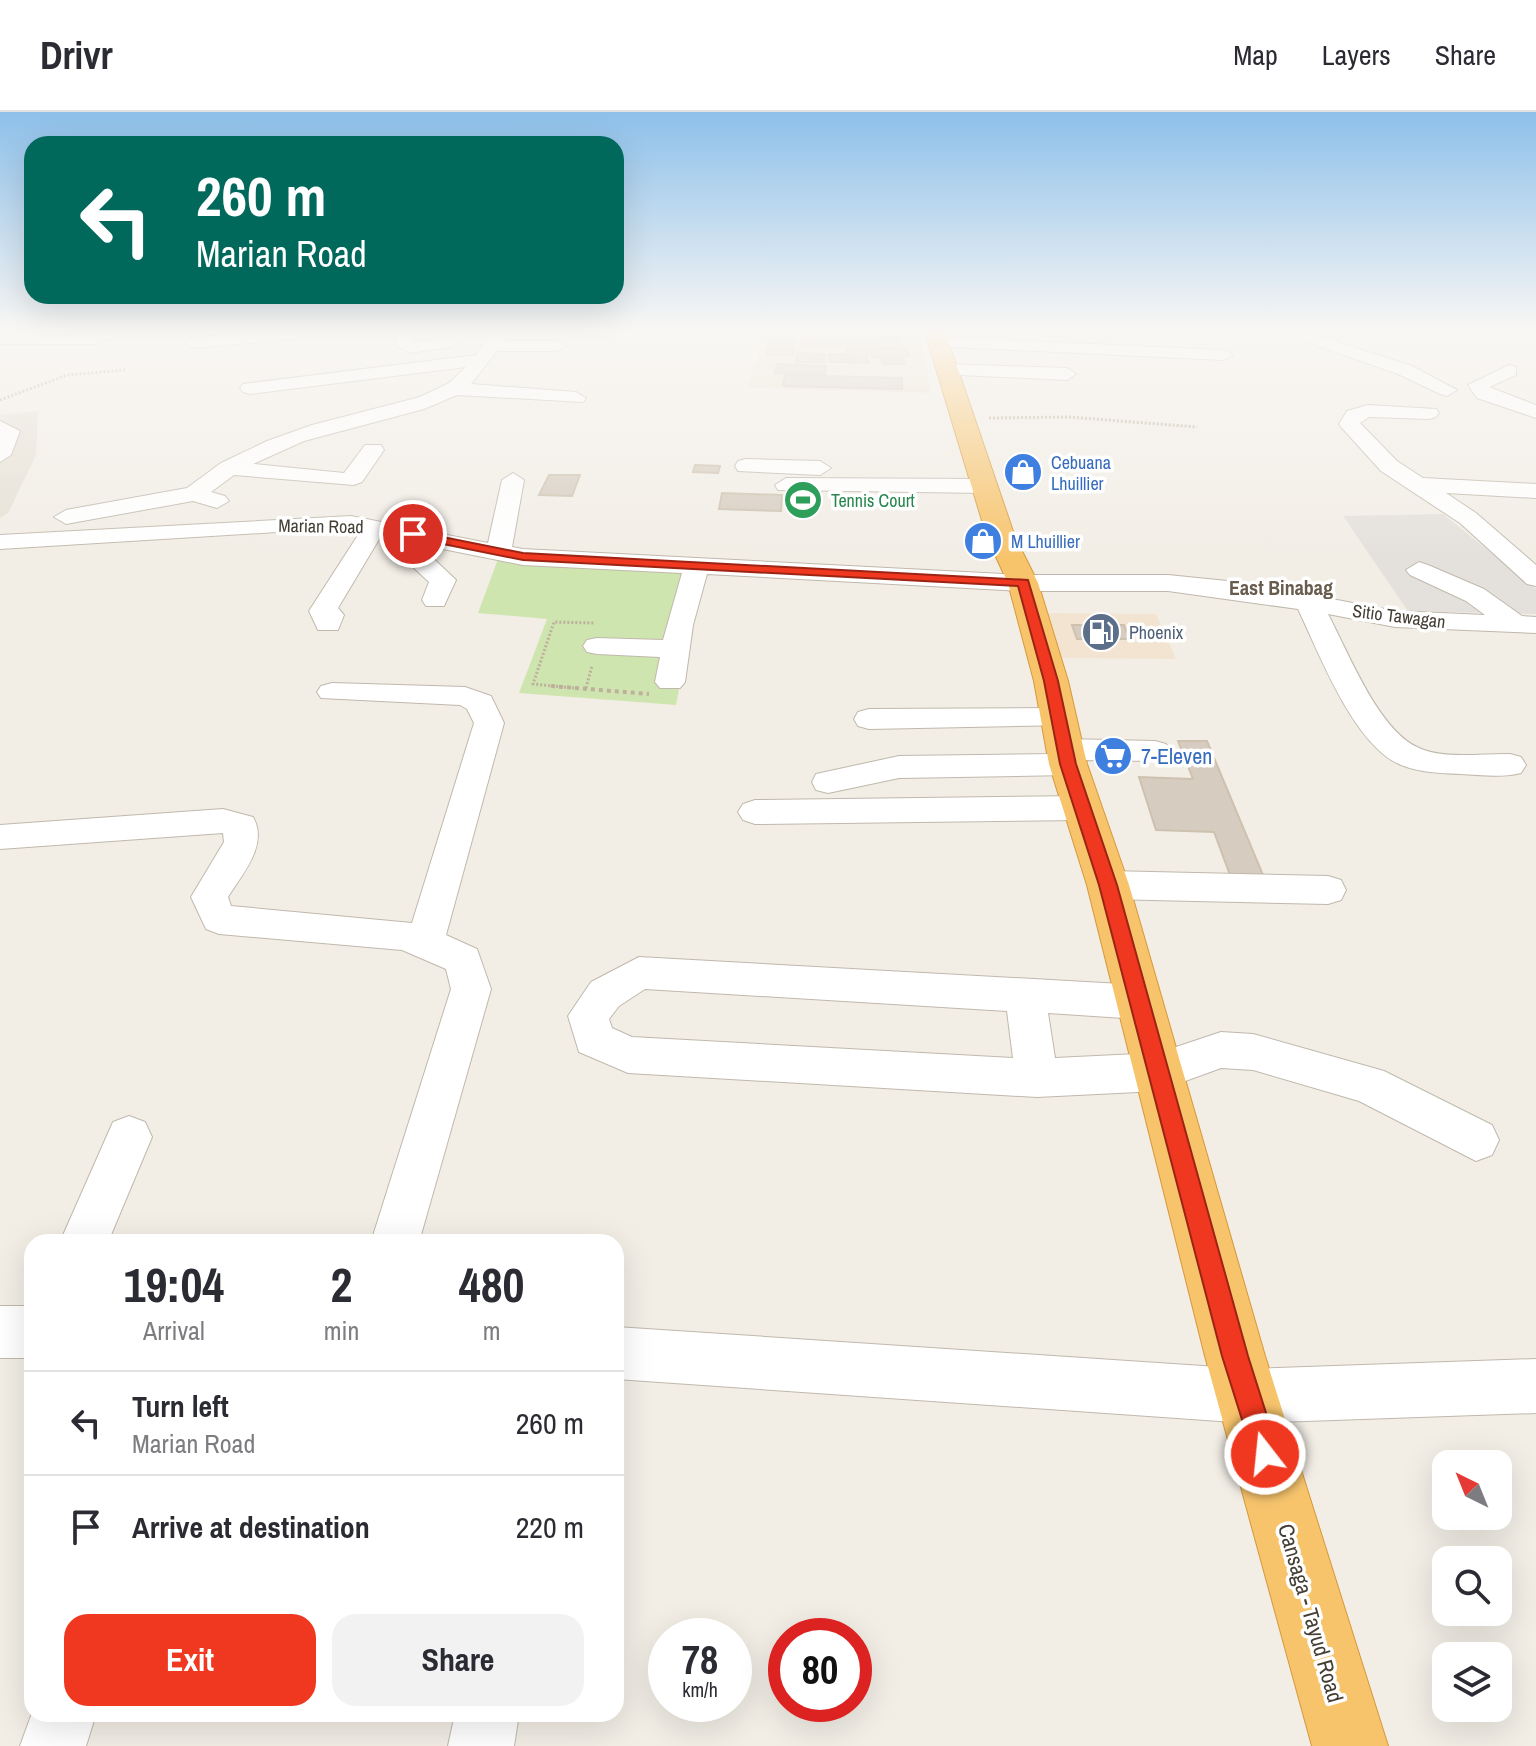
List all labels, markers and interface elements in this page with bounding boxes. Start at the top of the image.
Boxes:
text: Drivr [40,30,113,81]
text: Map [1233,36,1278,74]
text: Layers [1322,36,1391,74]
text: Share [1435,36,1496,74]
text: 260 m [196,158,326,233]
icon: left [64,168,168,272]
text: Marian Road [196,230,367,278]
place label: Cebuana Lhuillier [1051,450,1111,496]
shop icon: Cebuana Lhuillier [1002,451,1044,493]
sports icon: Tennis Court [782,479,824,521]
place label: Tennis Court [831,488,915,513]
pin [379,500,447,568]
icon: arrive [391,512,435,556]
street label: Marian Road [278,513,364,539]
shop icon: M Lhuillier [962,520,1004,562]
place label: M Lhuillier [1011,529,1080,554]
district label: East Binabag [1229,574,1333,601]
street label: Sitio Tawagan [1351,598,1447,634]
fuel station icon: Phoenix [1080,611,1122,653]
place label: Phoenix [1129,620,1184,645]
supermarket icon: 7-Eleven [1092,735,1134,777]
place label: 7-Eleven [1141,741,1212,771]
text: 19:04 [124,1252,224,1317]
text: 2 [331,1252,352,1317]
text: 480 [459,1252,524,1317]
text: Arrival [143,1313,205,1348]
text: min [324,1313,359,1348]
text: m [483,1313,501,1348]
text: Turn left [132,1386,229,1426]
icon: left [64,1401,108,1445]
text: 260 m [516,1403,584,1443]
position arrow [1223,1412,1307,1496]
text: Marian Road [132,1426,255,1461]
north arrow [1432,1450,1512,1530]
map controls [1432,1450,1512,1722]
icon: arrive [64,1505,108,1549]
text: Arrive at destination [132,1507,370,1547]
text: 220 m [516,1507,584,1547]
street label: Cansaga - Tayud Road [1271,1520,1351,1706]
button: search [1432,1546,1512,1626]
button: Exit [64,1614,316,1706]
button: Share [332,1614,584,1706]
speed limit sign: 80 [768,1618,872,1722]
text: 78 [682,1633,718,1686]
button: layers [1432,1642,1512,1722]
text: km/h [682,1676,718,1703]

